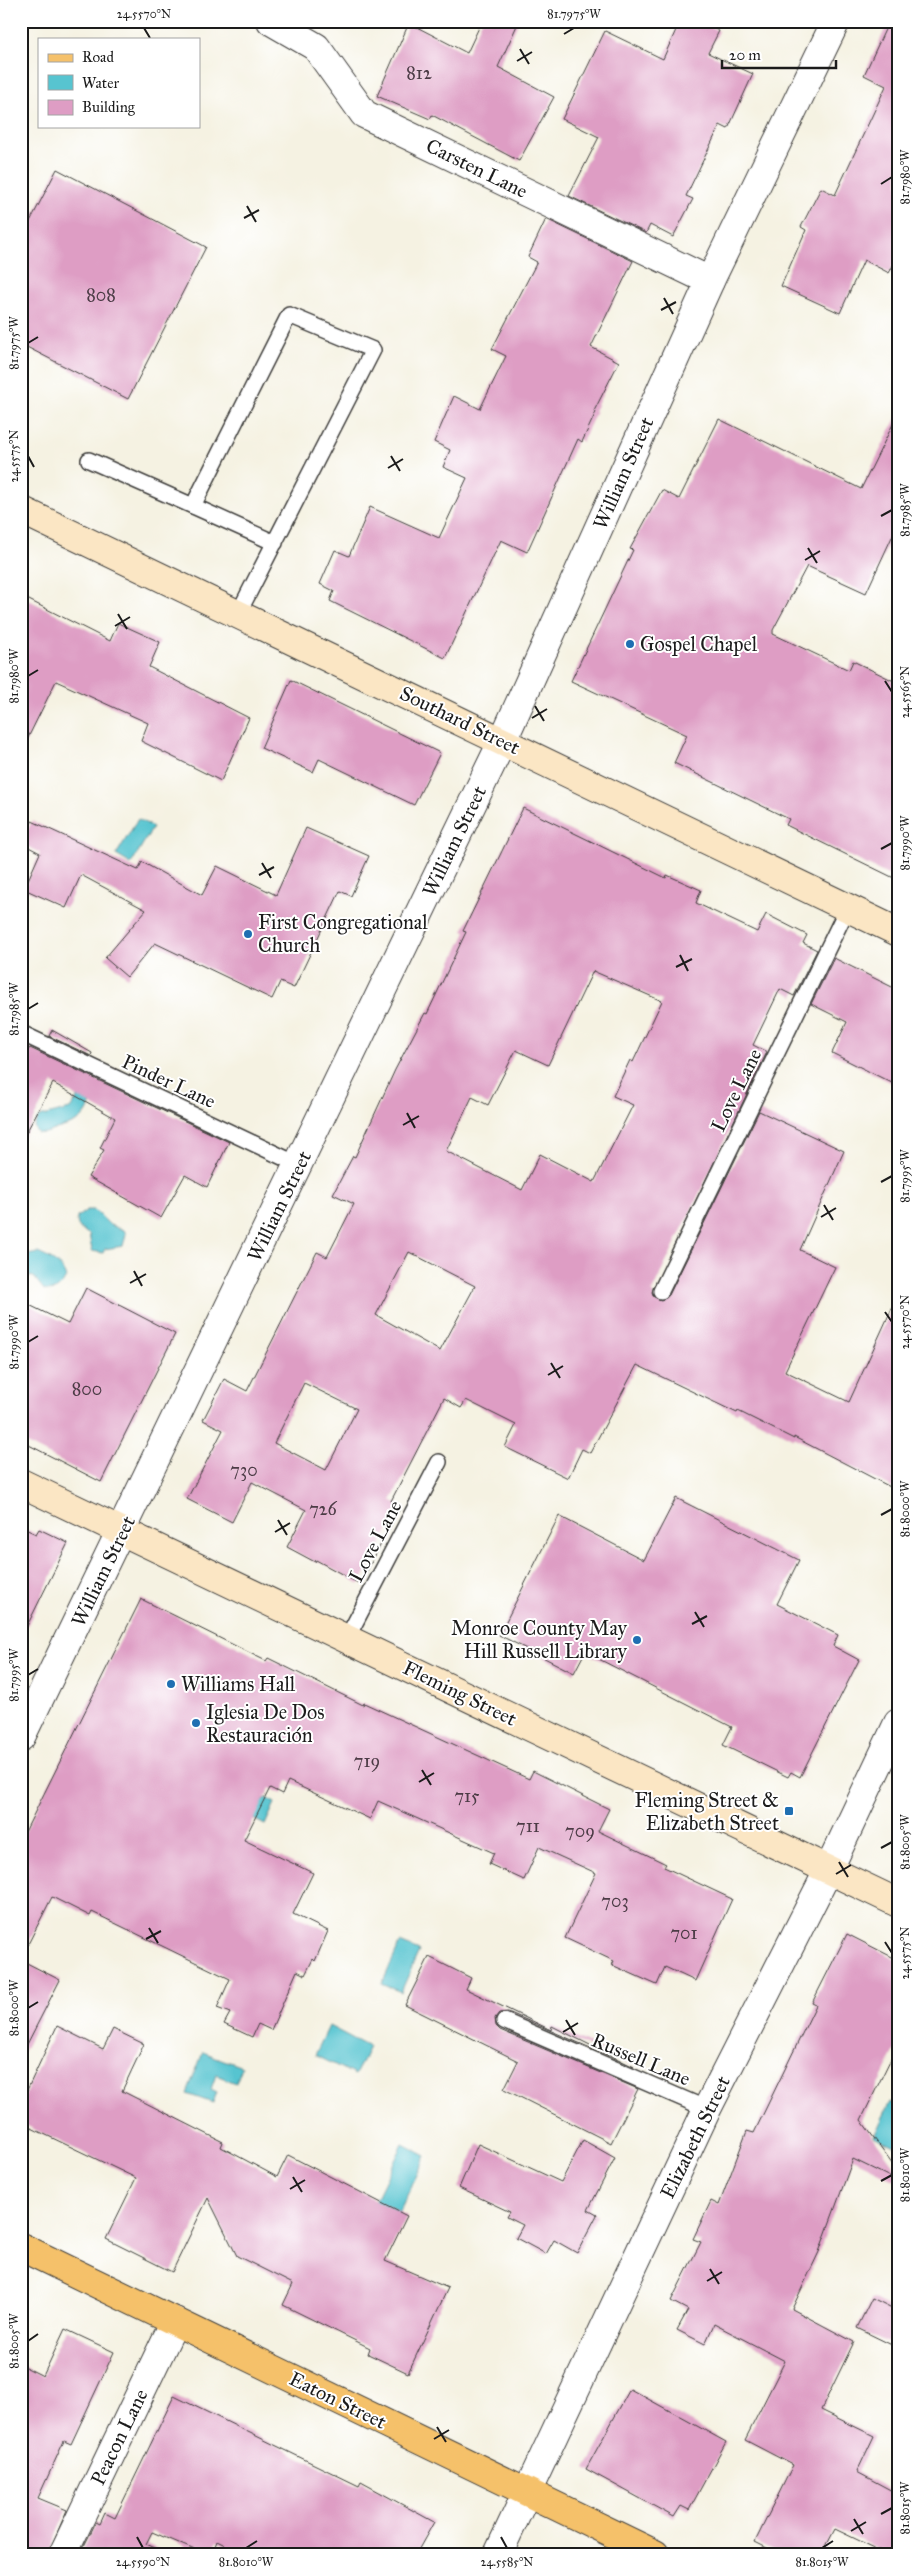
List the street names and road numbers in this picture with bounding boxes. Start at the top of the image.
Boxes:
street label: Carsten Lane [422,133,532,203]
street label: William Street [588,413,658,533]
street label: Southard Street [396,681,524,759]
street label: William Street [417,782,491,900]
street label: Love Lane [706,1045,766,1135]
street label: Pinder Lane [118,1049,220,1113]
street label: William Street [242,1147,316,1265]
street label: Love Lane [343,1496,407,1586]
street label: William Street [66,1512,140,1630]
street label: Fleming Street [399,1655,521,1732]
street label: Russell Lane [588,2027,694,2091]
street label: Elizabeth Street [655,2072,735,2202]
street label: Eaton Street [286,2366,390,2434]
street label: Peacon Lane [85,2385,153,2489]

